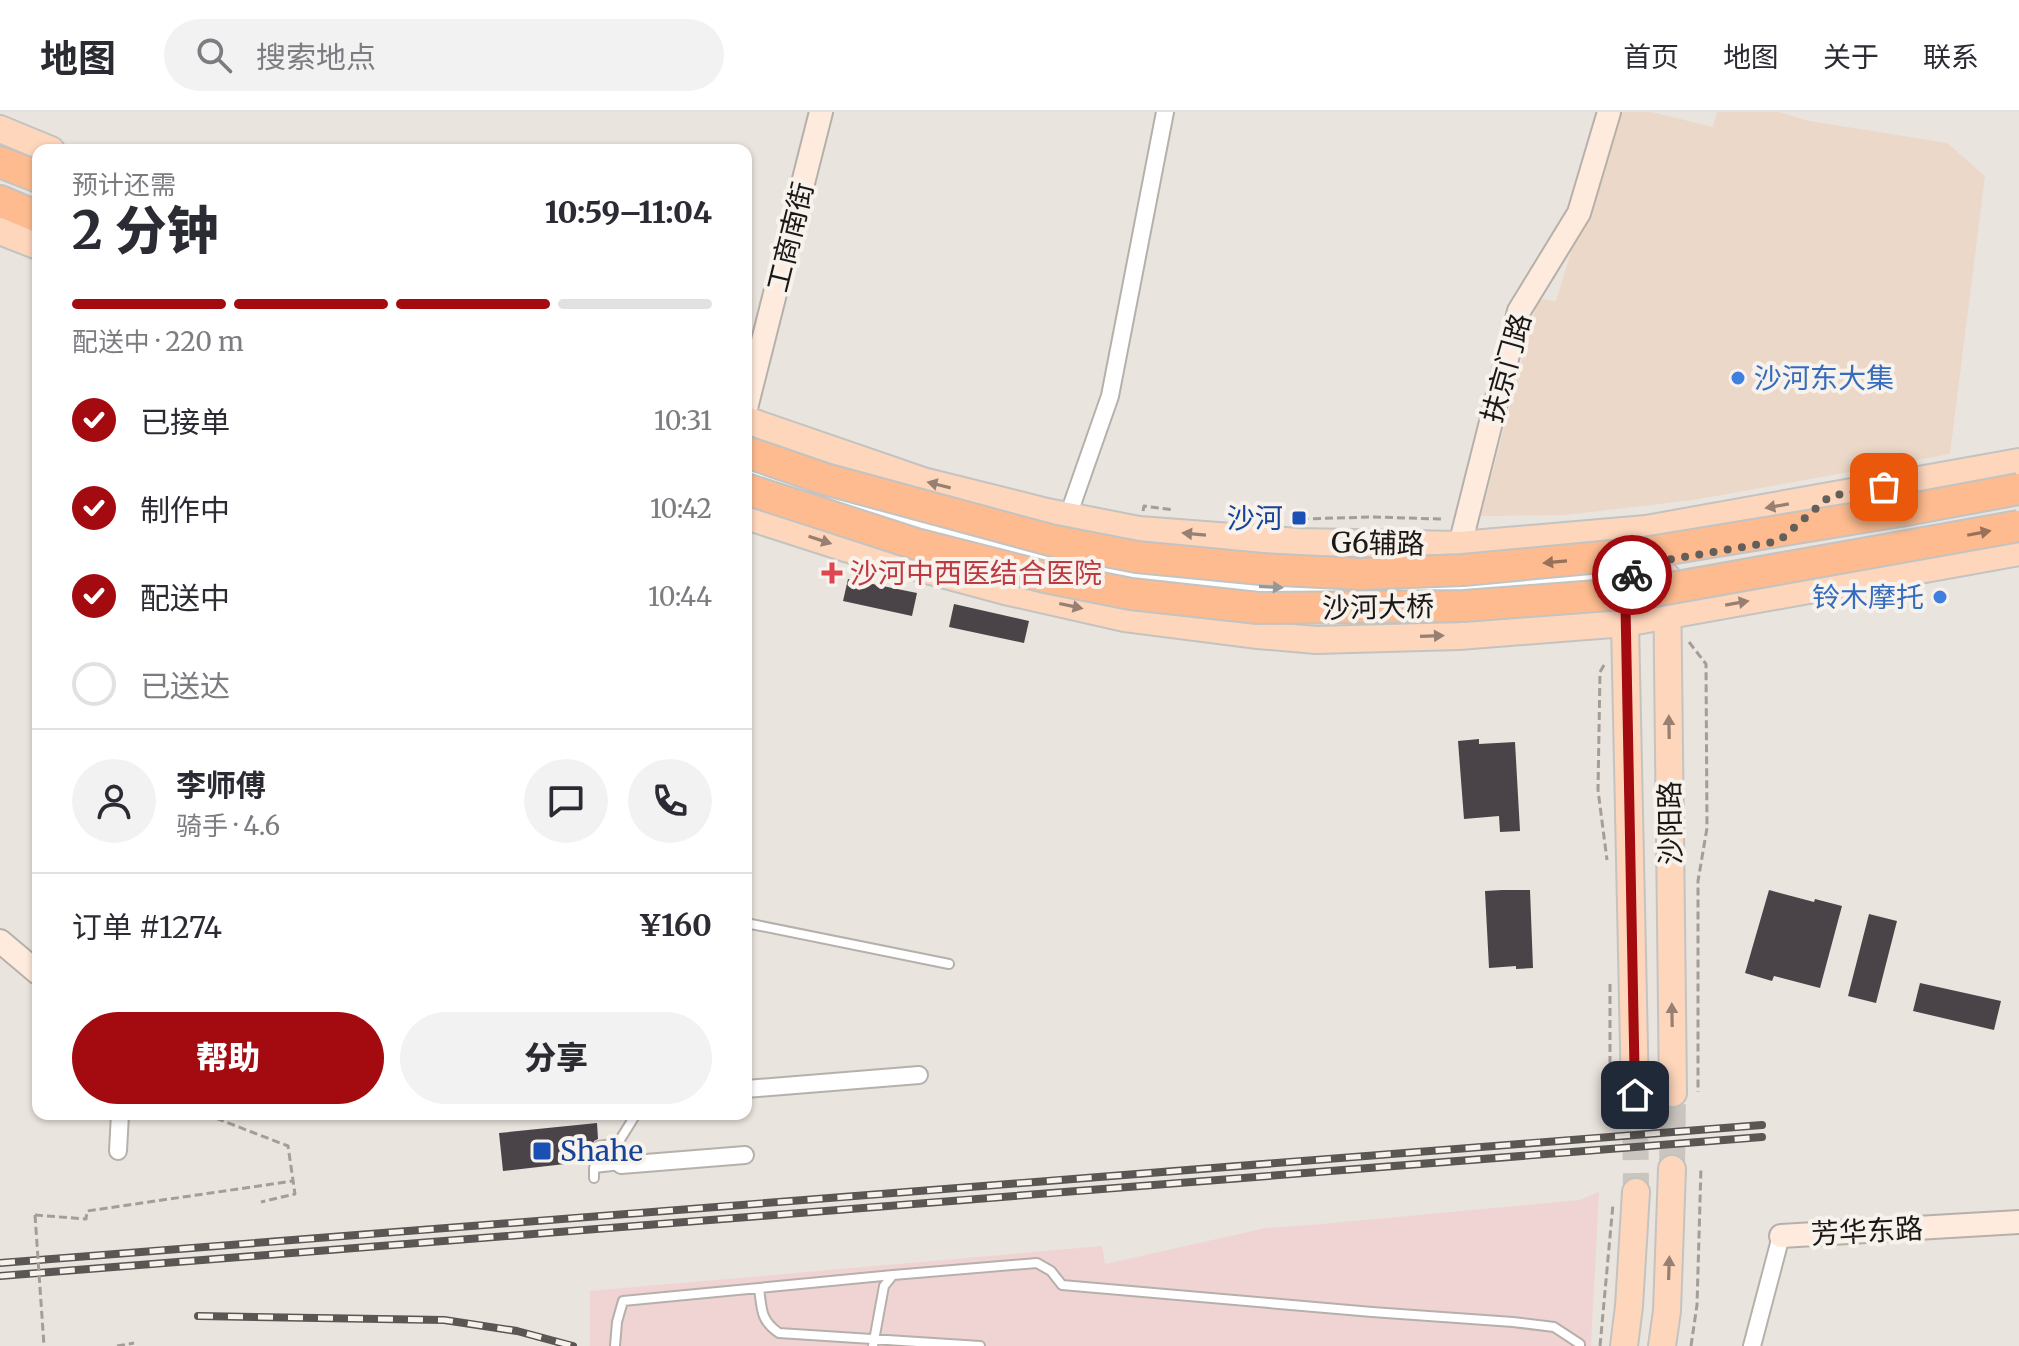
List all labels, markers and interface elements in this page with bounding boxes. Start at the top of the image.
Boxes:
search box [164,19,724,91]
icon: search [192,33,236,77]
text: 地图 [40,35,116,82]
text: 搜索地点 [256,38,376,76]
text: 首页 [1623,39,1679,75]
text: 地图 [1723,39,1779,75]
text: 关于 [1823,39,1879,75]
text: 联系 [1923,39,1979,75]
text: 预计还需 [72,168,176,201]
street label: 工商南街 [759,178,821,296]
text: 10:59–11:04 [545,193,712,231]
text: 2 分钟 [72,198,219,263]
street label: 扶京门路 [1473,309,1539,427]
text: 配送中 · 220 m [72,325,244,358]
place label: 沙河东大集 [1754,360,1894,396]
marker: 沙河东大集 [1729,369,1747,387]
icon: check [72,398,116,442]
text: 已接单 [140,403,230,441]
text: 10:31 [654,404,712,437]
pin [1850,453,1918,521]
icon: bag [1862,465,1906,509]
one-way arrow [927,478,952,491]
icon: check [72,486,116,530]
text: 制作中 [140,491,230,529]
text: 10:42 [650,492,712,525]
place label: 沙河 [1227,500,1283,536]
one-way arrow [1764,500,1789,512]
marker: 沙河 [1290,509,1308,527]
street label: G6辅路 [1331,524,1425,562]
one-way arrow [1967,527,1992,539]
one-way arrow [1181,528,1206,541]
one-way arrow [809,534,833,546]
courier [1592,535,1672,615]
icon: bike [1610,553,1654,597]
place label: 沙河中西医结合医院 [850,555,1102,591]
one-way arrow [1542,555,1567,568]
marker: 沙河中西医结合医院 [821,562,843,584]
icon: check [72,574,116,618]
text: 配送中 [140,579,230,617]
place label: 铃木摩托 [1812,579,1924,615]
text: 10:44 [648,580,712,613]
one-way arrow [1259,581,1284,594]
street label: 沙河大桥 [1322,588,1434,626]
marker: 铃木摩托 [1931,588,1949,606]
one-way arrow [1725,597,1750,609]
one-way arrow [1059,600,1084,613]
one-way arrow [1420,630,1445,643]
text: 已送达 [140,667,230,705]
one-way arrow [1663,714,1676,739]
button: person [72,759,156,843]
button: chat [524,759,608,843]
button: phone [628,759,712,843]
text: 李师傅 [176,766,266,804]
street label: 沙阳路 [1651,781,1689,865]
text: 骑手 · 4.6 [176,809,280,842]
text: ¥160 [638,906,712,944]
text: 订单 #1274 [72,908,222,946]
one-way arrow [1666,1002,1679,1027]
button: 帮助 [72,1012,384,1104]
button: 分享 [400,1012,712,1104]
pin [1601,1061,1669,1129]
icon: home [1613,1073,1657,1117]
place label: Shahe [560,1133,643,1169]
marker: Shahe [531,1140,553,1162]
street label: 芳华东路 [1810,1210,1924,1252]
one-way arrow [1662,1255,1675,1280]

